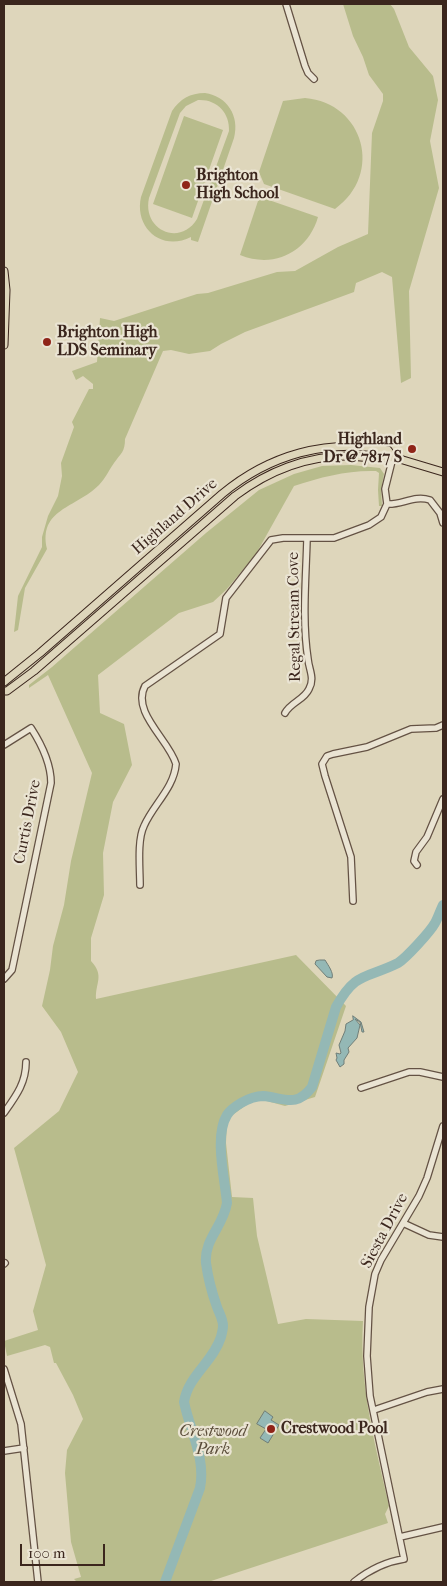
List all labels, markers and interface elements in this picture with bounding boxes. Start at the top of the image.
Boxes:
place label: Brighton High School [196,166,279,204]
marker: Brighton High School [180,179,192,191]
place label: Brighton High LDS Seminary [57,323,158,361]
marker: Brighton High LDS Seminary [41,336,53,348]
place label: Highland Dr @ 7817 S [323,430,402,468]
marker: Highland Dr @ 7817 S [406,443,418,455]
street label: Highland Drive [128,475,222,559]
street label: Regal Stream Cove [284,552,306,682]
street label: Curtis Drive [10,778,46,866]
street label: Siesta Drive [357,1190,413,1272]
place label: Crestwood Pool [281,1419,388,1439]
park label: Crestwood Park [179,1422,247,1460]
marker: Crestwood Pool [265,1423,277,1435]
scale bar [22,1534,108,1566]
text: 100 m [28,1544,66,1562]

